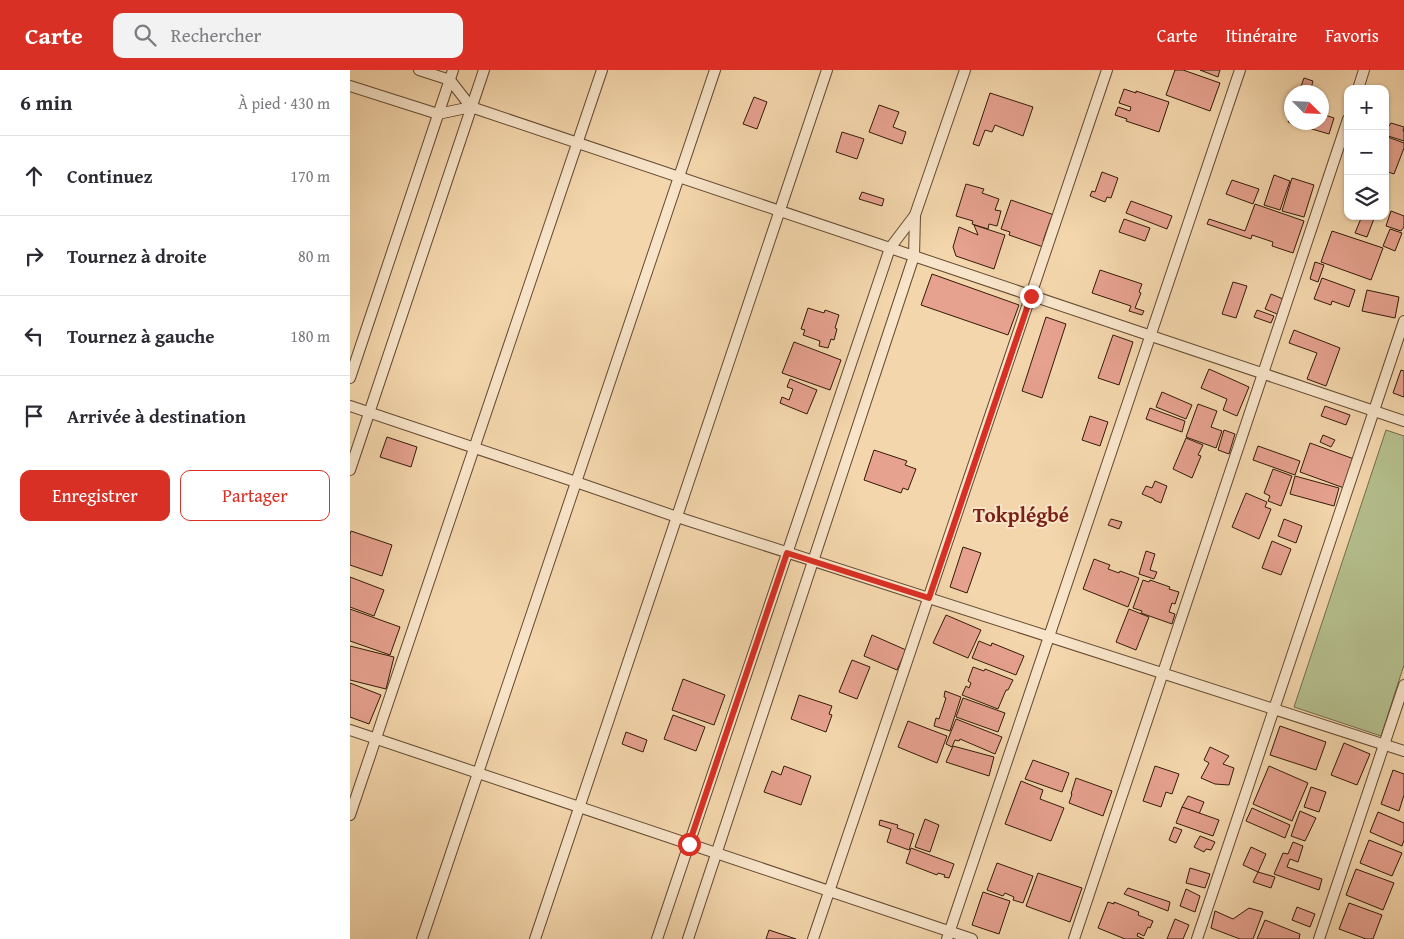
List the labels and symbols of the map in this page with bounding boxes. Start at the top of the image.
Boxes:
north arrow [1284,85,1329,130]
route end [1020,285,1043,308]
district label: Tokplégbé [973,499,1069,530]
route start [678,833,701,856]

